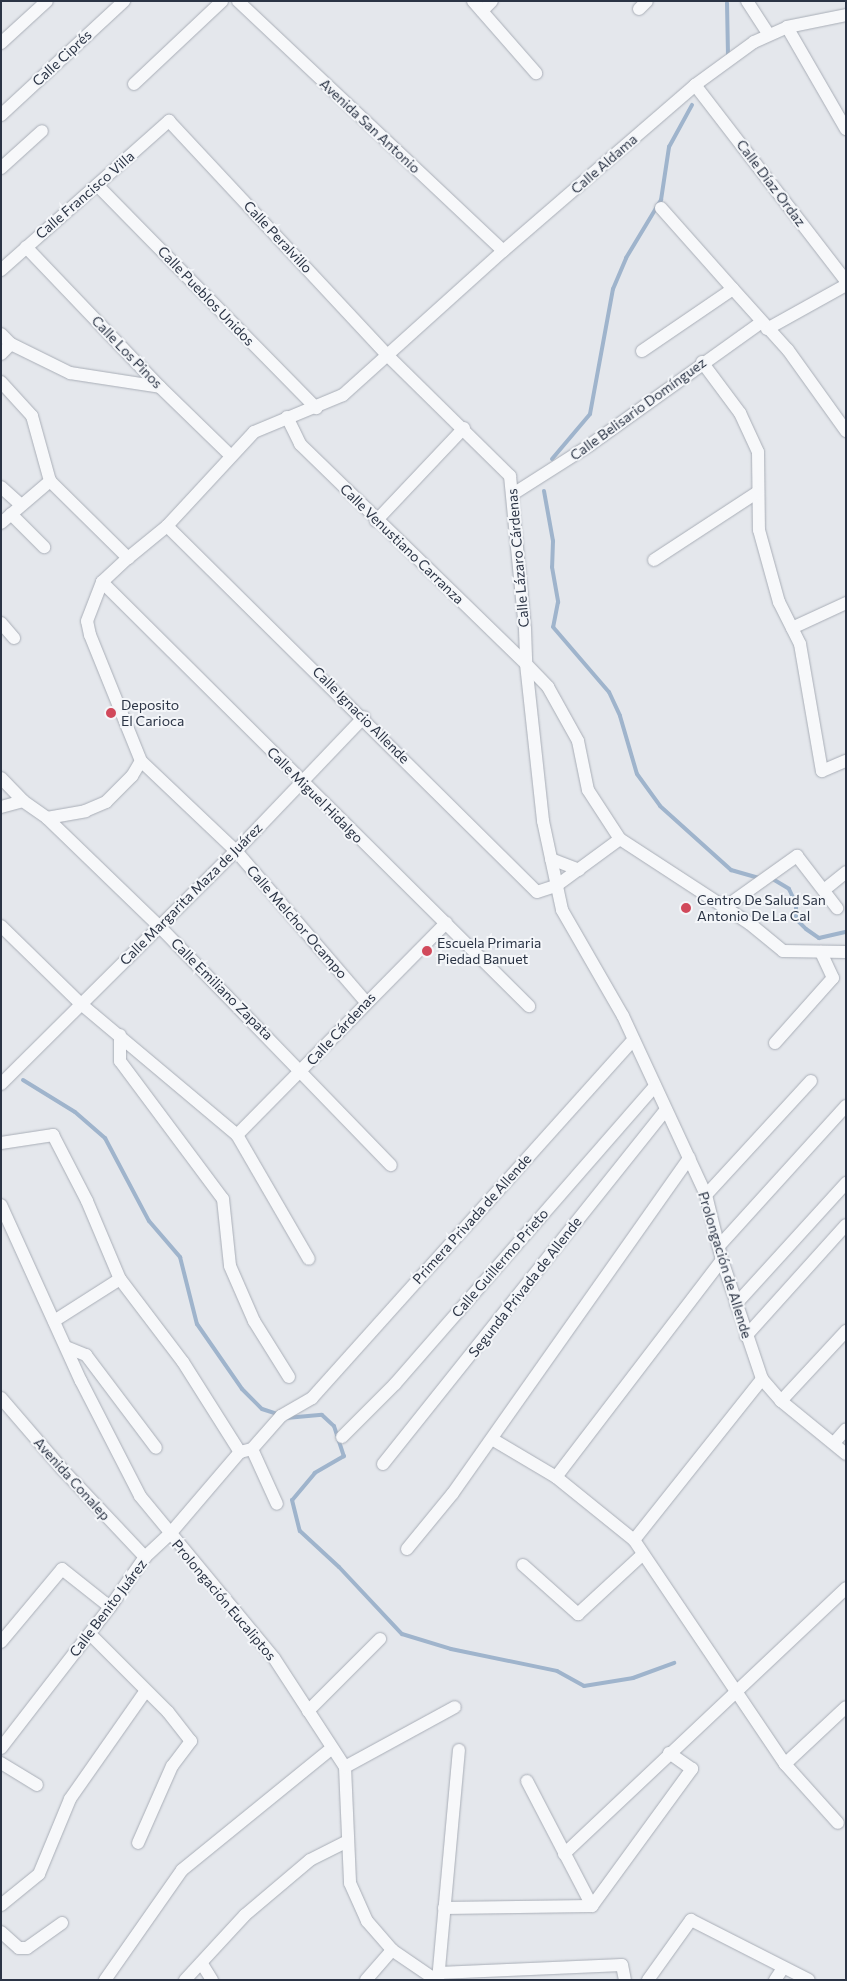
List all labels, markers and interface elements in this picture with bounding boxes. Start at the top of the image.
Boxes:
street label: Calle Ciprés [29,26,95,90]
street label: Avenida San Antonio [316,75,424,177]
street label: Calle Aldama [567,131,641,197]
street label: Calle Díaz Ordaz [733,136,809,230]
street label: Calle Francisco Villa [32,148,138,242]
street label: Calle Peralvillo [240,197,316,277]
street label: Calle Pueblos Unidos [154,243,258,349]
street label: Calle Los Pinos [88,312,166,392]
street label: Calle Belisario Domínguez [567,354,709,464]
street label: Calle Venustiano Carranza [337,480,467,608]
street label: Calle Lázaro Cárdenas [504,488,532,628]
street label: Calle Ignacio Allende [309,663,413,767]
place label: Deposito El Carioca [121,697,184,730]
marker: Deposito El Carioca [105,707,117,719]
street label: Calle Miguel Hidalgo [263,743,367,847]
street label: Calle Margarita Maza de Juárez [116,819,266,969]
street label: Calle Melchor Ocampo [243,862,351,982]
place label: Centro De Salud San Antonio De La Cal [697,892,826,924]
marker: Centro De Salud San Antonio De La Cal [679,901,693,915]
street label: Calle Emiliano Zapata [168,935,276,1043]
place label: Escuela Primaria Piedad Banuet [437,935,541,968]
marker: Escuela Primaria Piedad Banuet [421,945,433,957]
street label: Calle Cárdenas [303,989,379,1069]
street label: Primera Privada de Allende [409,1150,535,1288]
street label: Prolongación de Allende [695,1190,755,1340]
street label: Calle Guillermo Prieto [448,1205,552,1321]
street label: Segunda Privada de Allende [465,1214,585,1360]
street label: Avenida Conalep [30,1434,114,1524]
street label: Prolongación Eucaliptos [168,1536,280,1664]
street label: Calle Benito Juárez [66,1556,150,1660]

